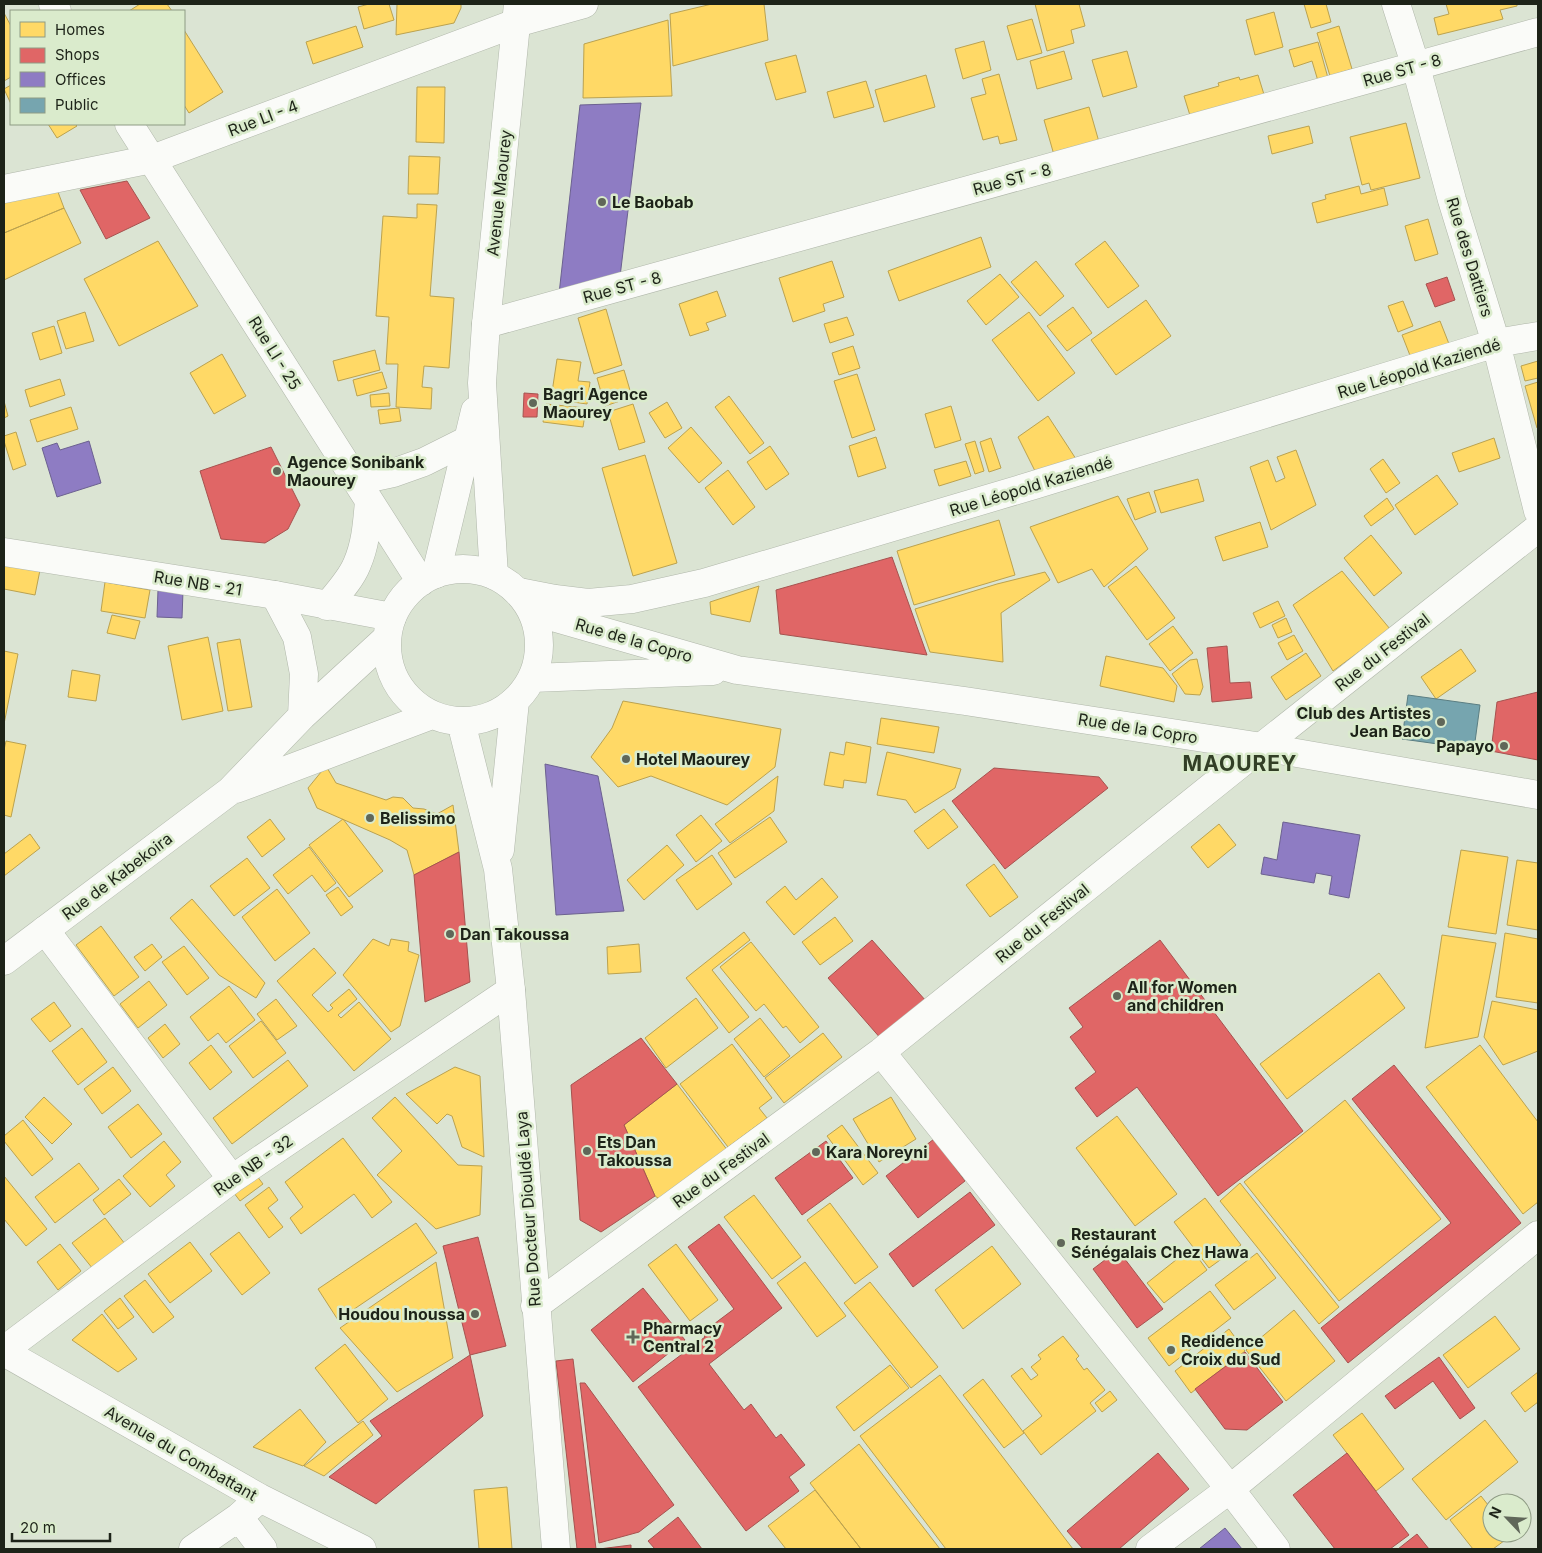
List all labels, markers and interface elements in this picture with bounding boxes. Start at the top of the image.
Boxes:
legend [10,10,185,125]
text: Homes [55,20,105,39]
text: Shops [55,45,100,64]
street label: Rue ST - 8 [1361,49,1443,91]
text: Offices [55,70,106,89]
text: Public [55,95,98,114]
street label: Rue LI - 4 [225,95,301,141]
street label: Avenue Maourey [482,129,516,257]
street label: Rue ST - 8 [971,159,1053,199]
place label: Le Baobab [612,192,694,212]
street label: Rue des Dattiers [1442,195,1498,319]
marker: Le Baobab [596,196,608,208]
street label: Rue ST - 8 [581,267,663,307]
street label: Rue LI - 25 [245,313,305,393]
street label: Rue Léopold Kaziendé [1335,334,1503,402]
place label: Bagri Agence Maourey [543,384,648,422]
marker: Bagri Agence Maourey [527,397,539,409]
place label: Agence Sonibank Maourey [287,452,425,490]
street label: Rue Léopold Kaziendé [947,452,1115,520]
marker: Agence Sonibank Maourey [271,465,283,477]
street label: Rue NB - 21 [153,566,243,600]
street label: Rue du Festival [1331,609,1433,695]
street label: Rue de la Copro [573,614,695,666]
place label: Club des Artistes Jean Baco [1297,703,1431,741]
street label: Rue de la Copro [1077,709,1199,747]
marker: Club des Artistes Jean Baco [1435,716,1447,728]
place label: Papayo [1436,736,1494,756]
marker: Papayo [1498,740,1510,752]
place label: Hotel Maourey [636,749,750,769]
district label: MAOUREY [1183,751,1297,776]
marker: Hotel Maourey [620,753,632,765]
place label: Belissimo [380,808,456,828]
marker: Belissimo [364,812,376,824]
street label: Rue de Kabekoira [58,828,176,924]
street label: Rue du Festival [991,879,1093,967]
place label: Dan Takoussa [460,924,569,944]
marker: Dan Takoussa [444,928,456,940]
place label: All for Women and children [1127,977,1237,1015]
marker: All for Women and children [1111,990,1123,1002]
street label: Rue Docteur Diouldé Laya [511,1111,545,1307]
street label: Rue du Festival [669,1128,773,1212]
street label: Rue NB - 32 [210,1130,296,1200]
place label: Ets Dan Takoussa [597,1132,672,1170]
place label: Kara Noreyni [826,1142,927,1162]
marker: Ets Dan Takoussa [581,1145,593,1157]
marker: Kara Noreyni [810,1146,822,1158]
place label: Restaurant Sénégalais Chez Hawa [1071,1224,1249,1262]
marker: Restaurant Sénégalais Chez Hawa [1055,1237,1067,1249]
place label: Houdou Inoussa [338,1304,465,1324]
marker: Houdou Inoussa [469,1308,481,1320]
place label: Pharmacy Central 2 [643,1318,722,1356]
marker: Pharmacy Central 2 [627,1331,639,1343]
place label: Redidence Croix du Sud [1181,1331,1281,1369]
marker: Redidence Croix du Sud [1165,1344,1177,1356]
street label: Avenue du Combattant [101,1401,261,1505]
north arrow [1482,1493,1532,1543]
text: N [1485,1504,1505,1521]
scale bar [12,1510,110,1542]
text: 20 m [20,1518,56,1537]

